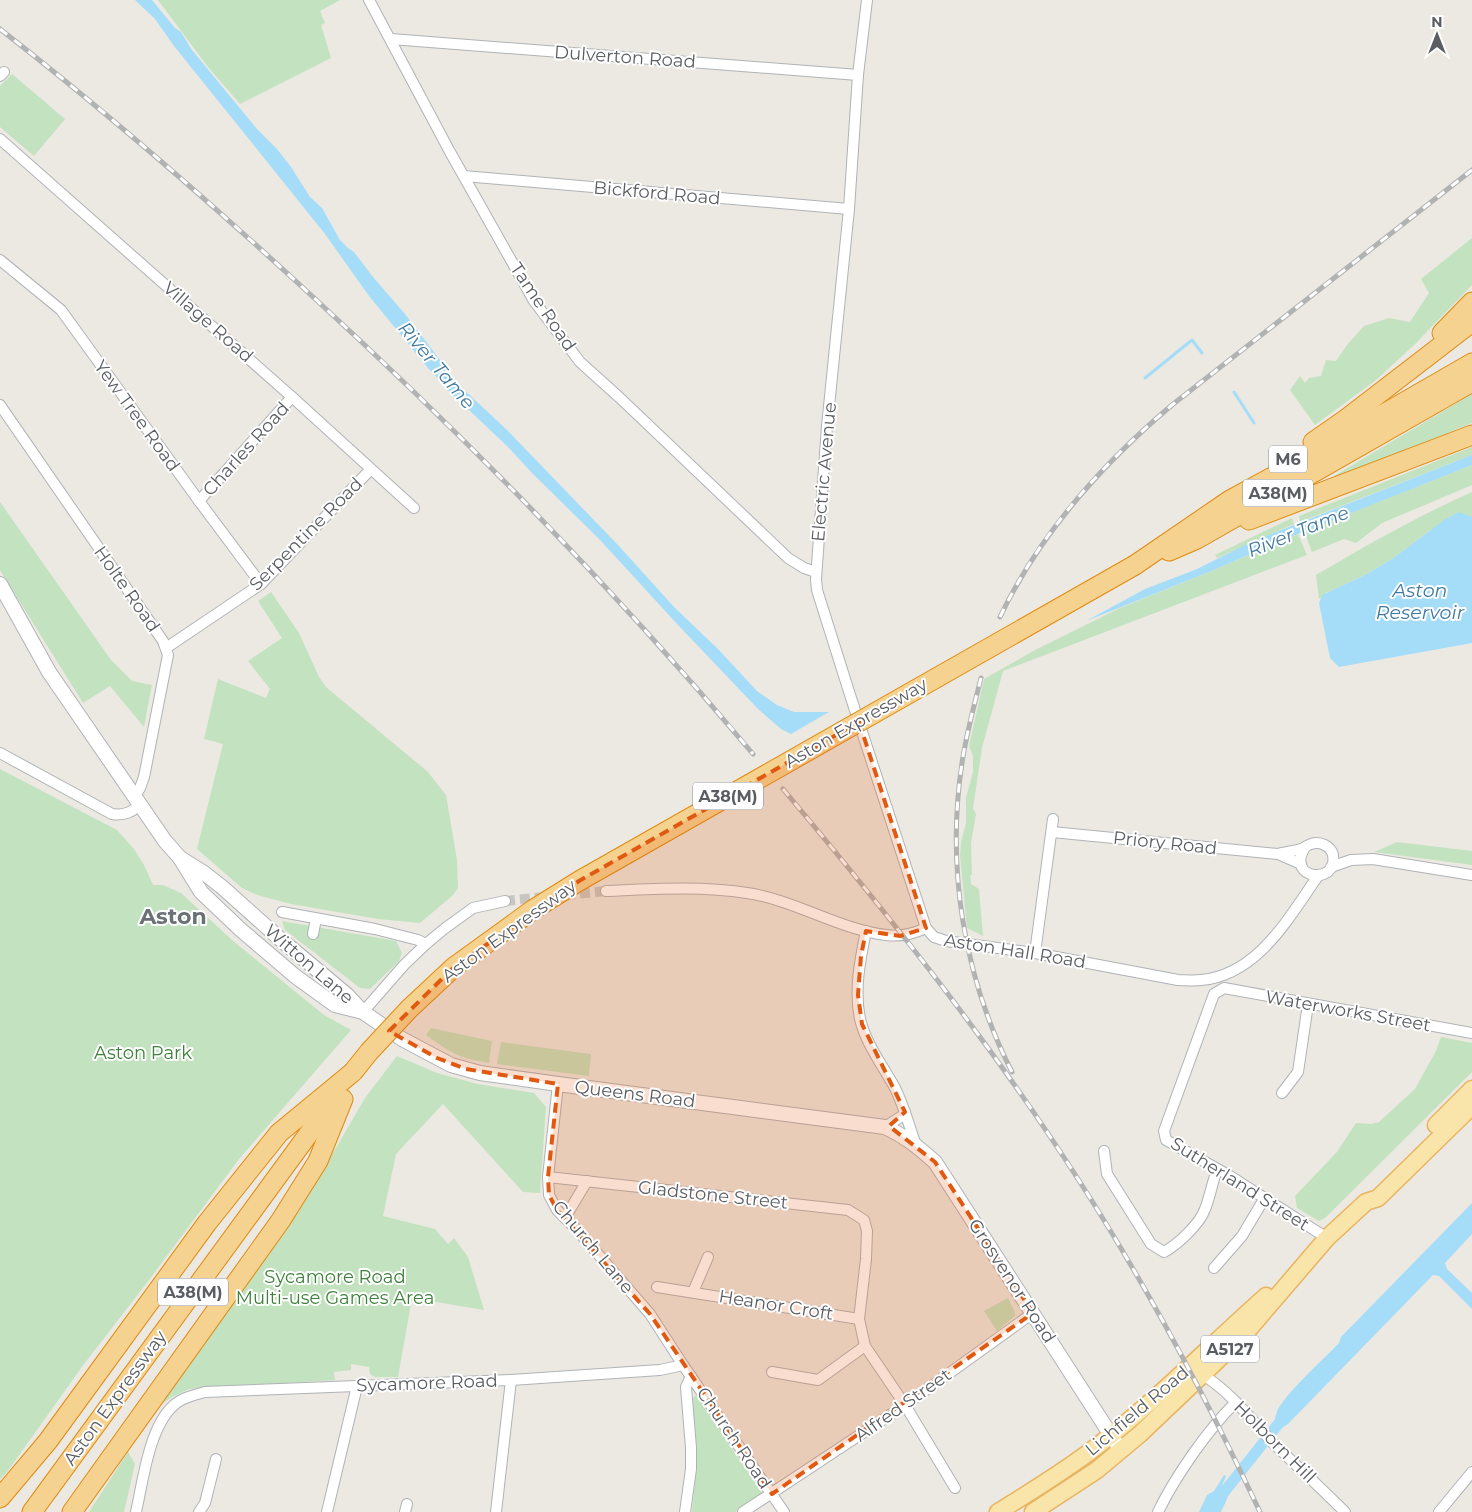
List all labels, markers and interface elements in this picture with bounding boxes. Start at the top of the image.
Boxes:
north arrow [1412,10,1462,60]
text: N [1431,13,1443,31]
street label: Dulverton Road [553,41,697,73]
street label: Bickford Road [593,176,721,210]
street label: Tame Road [505,258,581,356]
street label: Village Road [158,277,258,367]
water label: River Tame [393,317,480,414]
street label: Yew Tree Road [89,356,185,476]
street label: Charles Road [198,397,294,501]
street label: Electric Avenue [807,401,841,543]
road number: M6 [1269,446,1307,472]
street label: Serpentine Road [245,473,367,595]
road number: A38(M) [1243,479,1313,506]
water label: River Tame [1244,501,1352,562]
street label: Holte Road [89,542,165,636]
water label: Aston Reservoir [1376,579,1465,624]
street label: Aston Expressway [781,673,931,773]
road number: A38(M) [693,782,763,809]
street label: Priory Road [1112,827,1218,859]
street label: Aston Expressway [437,875,581,987]
district label: Aston [138,903,207,930]
street label: Witton Lane [260,919,358,1009]
street label: Aston Hall Road [942,929,1088,973]
street label: Waterworks Street [1264,986,1432,1036]
park label: Aston Park [94,1042,192,1064]
street label: Queens Road [573,1076,697,1112]
street label: Sutherland Street [1167,1132,1313,1236]
street label: Gladstone Street [637,1176,789,1214]
street label: Church Lane [548,1196,639,1298]
street label: Grosvenor Road [964,1215,1060,1347]
park label: Sycamore Road Multi-use Games Area [236,1266,434,1309]
road number: A38(M) [158,1278,228,1305]
street label: Heanor Croft [717,1285,835,1325]
street label: Aston Expressway [59,1326,171,1470]
road number: A5127 [1201,1336,1259,1362]
street label: Lichfield Road [1081,1361,1193,1461]
street label: Alfred Street [850,1364,956,1446]
street label: Sycamore Road [356,1370,498,1396]
street label: Church Road [692,1383,776,1493]
street label: Holborn Hill [1229,1396,1321,1488]

